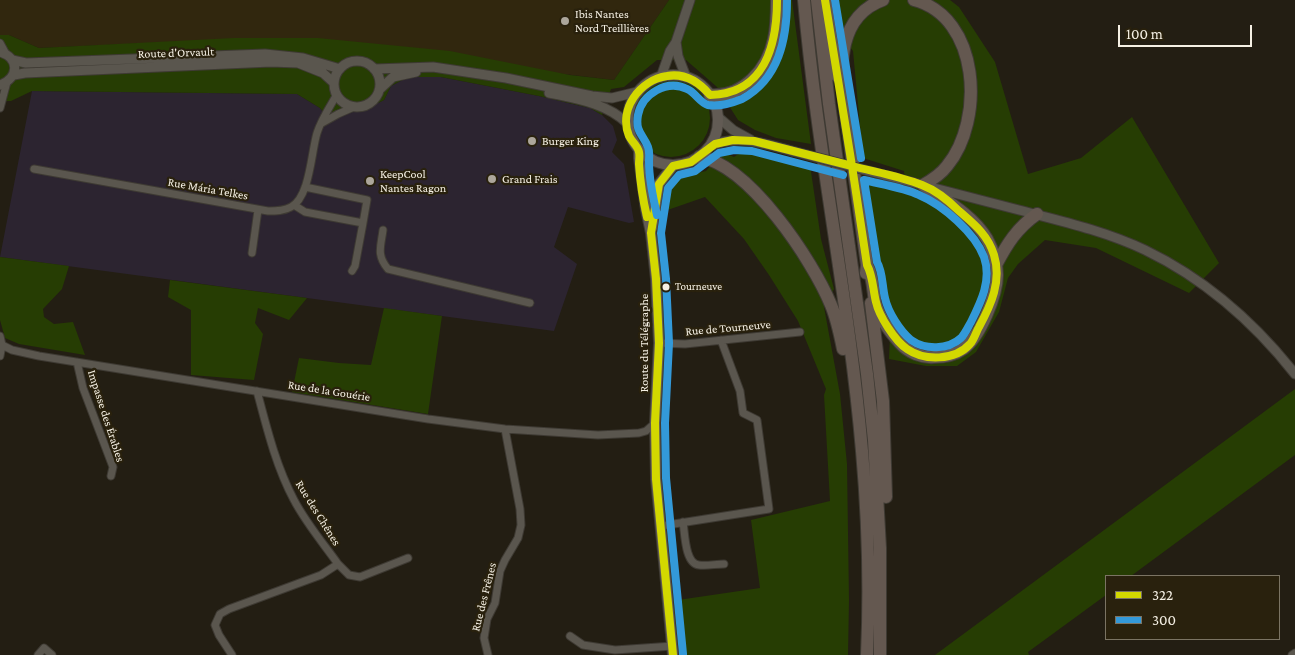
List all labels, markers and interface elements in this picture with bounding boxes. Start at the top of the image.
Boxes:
place label: Ibis Nantes Nord Treillières [575,7,649,35]
marker: Ibis Nantes Nord Treillières [559,15,571,27]
scale bar [1120,15,1254,47]
text: 100 m [1126,26,1163,42]
street label: Route d'Orvault [138,44,214,62]
place label: Burger King [542,134,599,148]
marker: Burger King [526,135,538,147]
place label: KeepCool Nantes Ragon [380,167,446,195]
place label: Grand Frais [502,172,557,186]
marker: Grand Frais [486,173,498,185]
street label: Rue Mária Telkes [167,175,249,203]
marker: KeepCool Nantes Ragon [364,175,376,187]
place label: Tourneuve [675,280,722,294]
marker: Tourneuve [661,282,671,292]
street label: Route du Télégraphe [637,294,651,392]
street label: Rue de Tourneuve [685,317,771,339]
street label: Impasse des Érables [84,368,128,464]
street label: Rue de la Gouérie [287,377,371,405]
street label: Rue des Chênes [292,478,344,548]
street label: Rue des Frênes [468,561,500,633]
legend [1105,575,1280,640]
text: 322 [1152,587,1173,603]
text: 300 [1152,612,1176,628]

